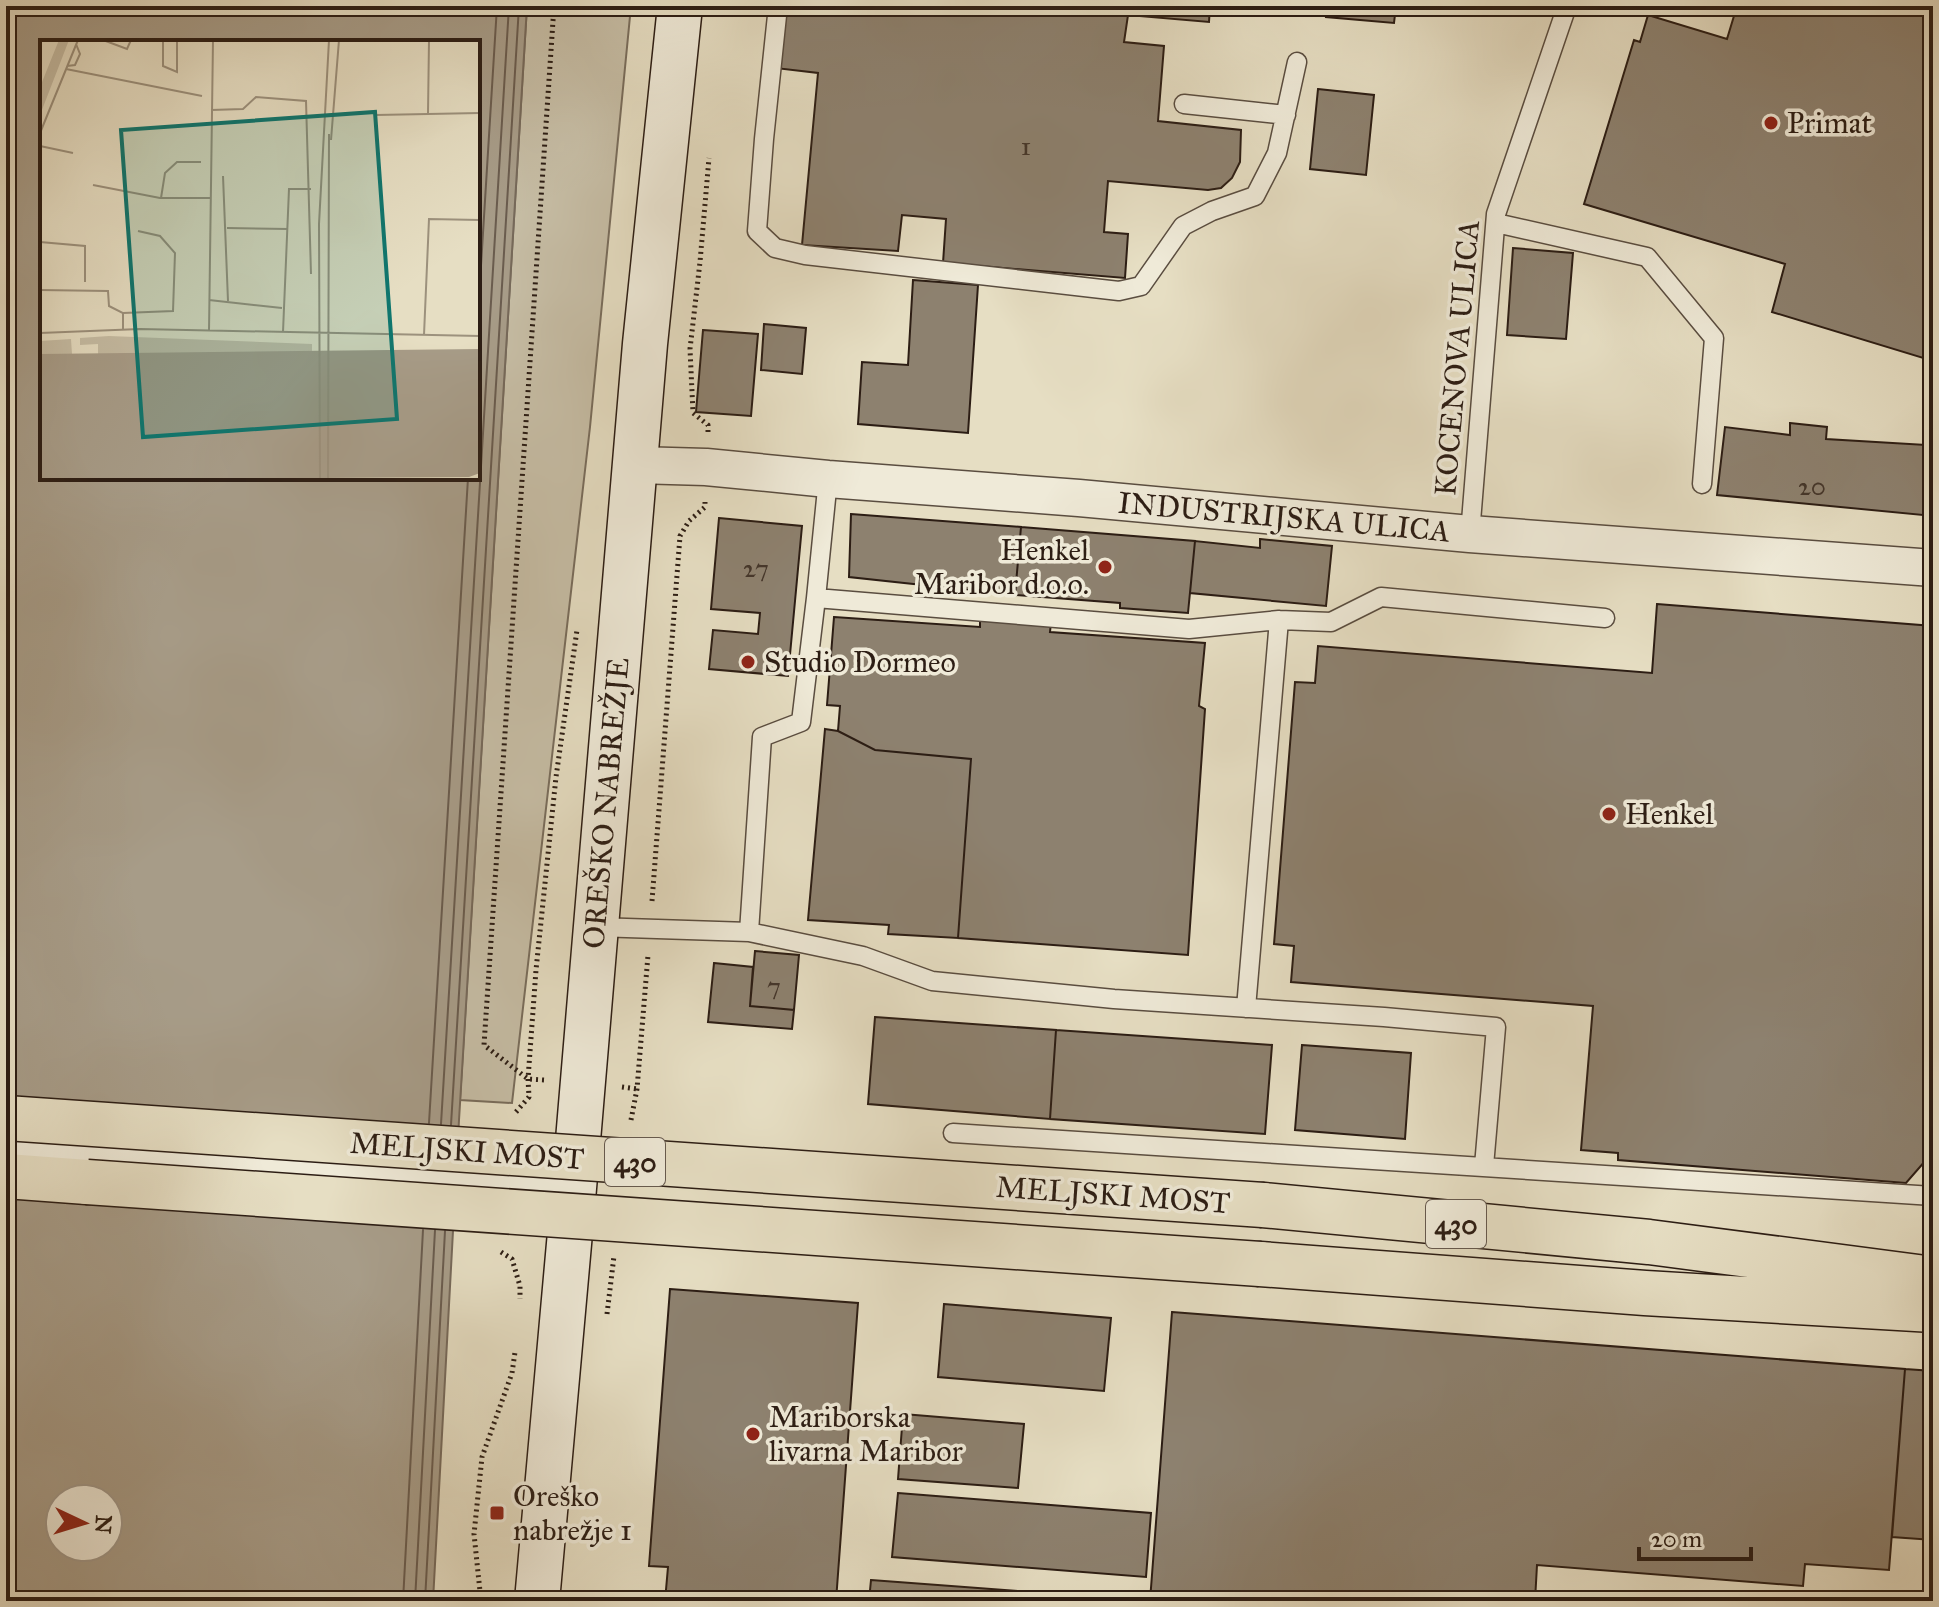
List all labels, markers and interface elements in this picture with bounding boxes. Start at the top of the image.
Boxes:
inset map [40,40,480,480]
place label: Primat [1787,105,1872,141]
marker: Primat [1762,114,1780,132]
house number: 1 [1021,130,1031,162]
street label: KOCENOVA ULICA [1427,218,1487,498]
house number: 20 [1798,470,1826,502]
street label: INDUSTRIJSKA ULICA [1117,485,1451,549]
place label: Henkel Maribor d.o.o. [914,532,1090,602]
house number: 27 [743,552,769,584]
marker: Henkel Maribor d.o.o. [1096,558,1114,576]
place label: Studio Dormeo [764,644,956,680]
marker: Studio Dormeo [739,653,757,671]
street label: OREŠKO NABREŽJE [575,656,637,950]
place label: Henkel [1625,796,1715,832]
marker: Henkel [1600,805,1618,823]
house number: 7 [767,970,781,1002]
street label: MELJSKI MOST [349,1125,585,1177]
road number: 430 [605,1138,665,1186]
street label: MELJSKI MOST [995,1169,1231,1221]
road number: 430 [1426,1200,1486,1248]
place label: Mariborska livarna Maribor [769,1399,963,1469]
marker: Mariborska livarna Maribor [744,1425,762,1443]
place label: Oreško nabrežje 1 [513,1478,632,1548]
north arrow [44,1483,124,1563]
marker: Oreško nabrežje 1 [488,1504,506,1522]
scale bar [1639,1511,1751,1561]
text: N [89,1514,118,1535]
text: 20 m [1651,1524,1702,1554]

